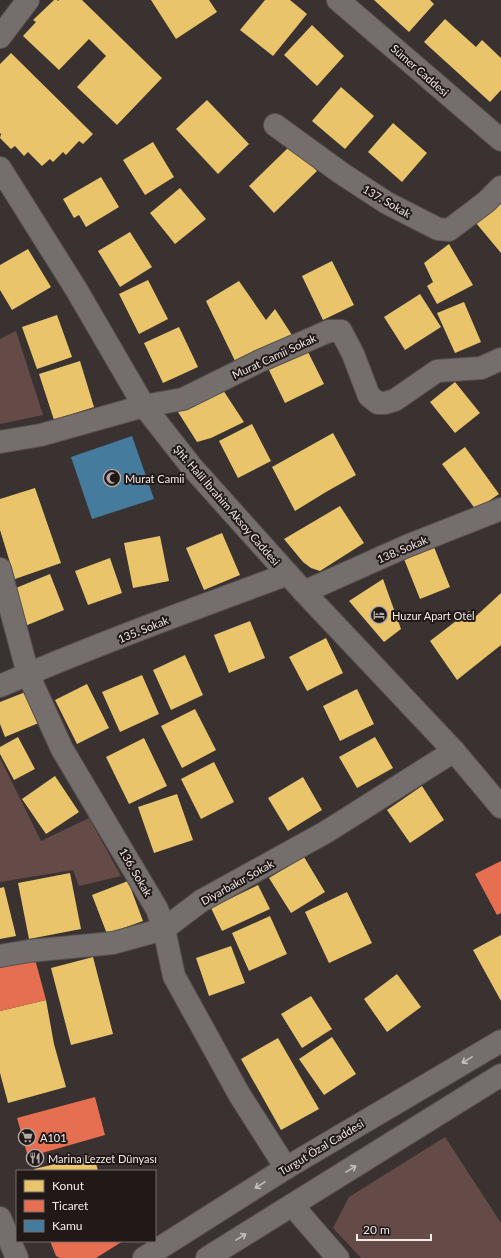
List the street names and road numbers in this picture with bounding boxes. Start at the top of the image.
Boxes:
street label: Sümer Caddesi [389,42,452,99]
street label: 137. Sokak [361,182,414,220]
street label: Murat Camii Sokak [230,331,318,381]
street label: Şht. Halil İbrahim Aksoy Caddesi [171,442,283,568]
street label: 138. Sokak [375,532,429,565]
street label: 135. Sokak [116,613,171,645]
street label: 136. Sokak [117,846,155,899]
street label: Diyarbakır Sokak [198,856,276,907]
street label: Turgut Özal Caddesi [276,1116,366,1178]

